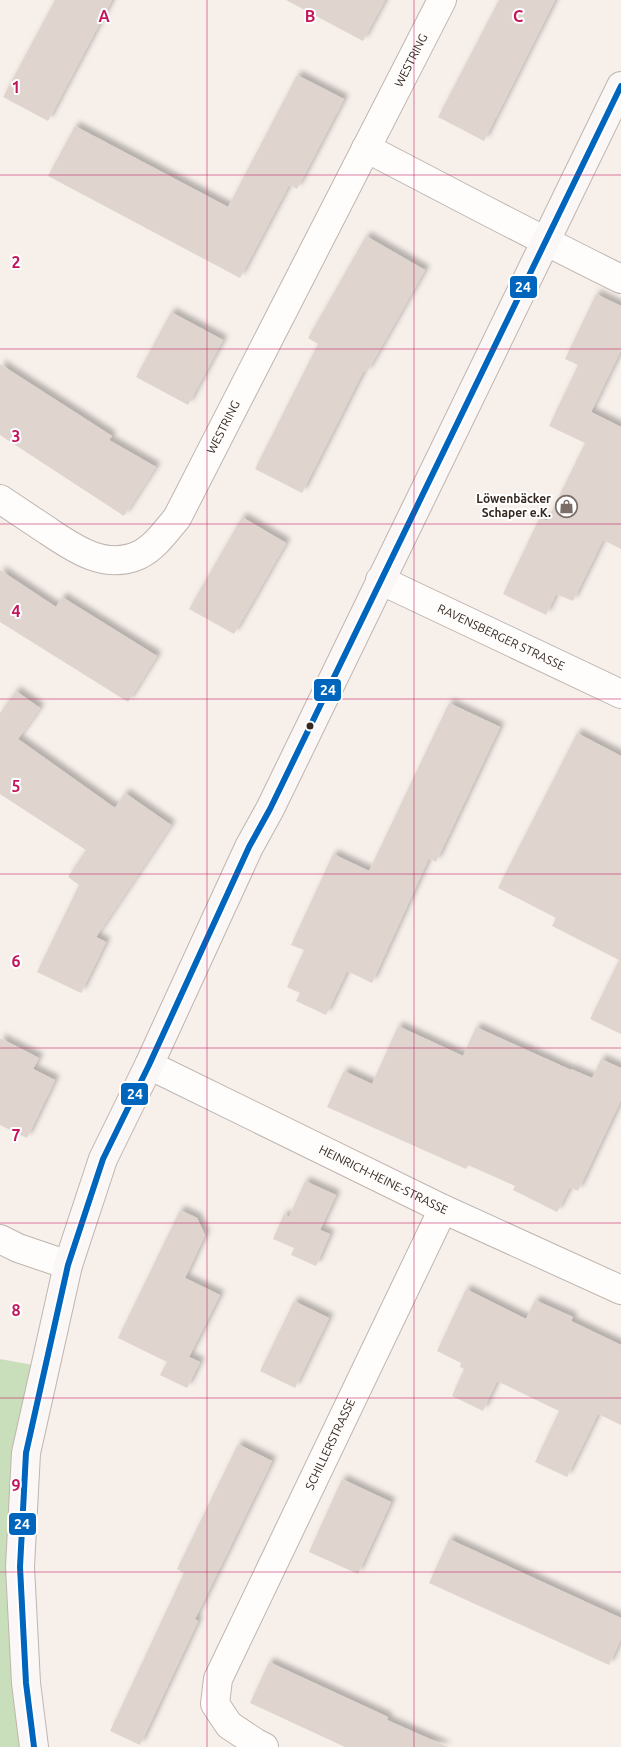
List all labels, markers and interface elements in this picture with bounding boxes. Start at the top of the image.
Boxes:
text: A [98,7,110,25]
text: B [305,7,315,25]
text: C [513,7,523,25]
street label: WESTRING [392,31,430,89]
text: 1 [11,78,21,96]
text: 2 [11,253,21,271]
line badge: 24 [509,275,538,299]
text: 24 [515,279,531,295]
street label: WESTRING [204,398,242,456]
text: 3 [11,427,21,445]
place label: Löwenbäcker Schaper e.K. [476,492,551,519]
shop icon: Löwenbäcker Schaper e.K. [555,494,579,518]
street label: RAVENSBERGER STRASSE [436,601,567,673]
text: 4 [11,602,21,620]
line badge: 24 [313,678,342,702]
text: 24 [320,682,336,698]
unlabelled marker [305,721,315,731]
text: 5 [11,777,21,795]
text: 6 [11,952,21,970]
line badge: 24 [120,1082,149,1106]
text: 24 [127,1086,143,1102]
text: 7 [11,1126,21,1144]
street label: HEINRICH-HEINE-STRASSE [317,1142,450,1216]
text: 8 [11,1301,21,1319]
street label: SCHILLERSTRASSE [303,1396,357,1492]
text: 9 [11,1476,21,1494]
line badge: 24 [8,1512,37,1536]
text: 24 [14,1516,30,1532]

